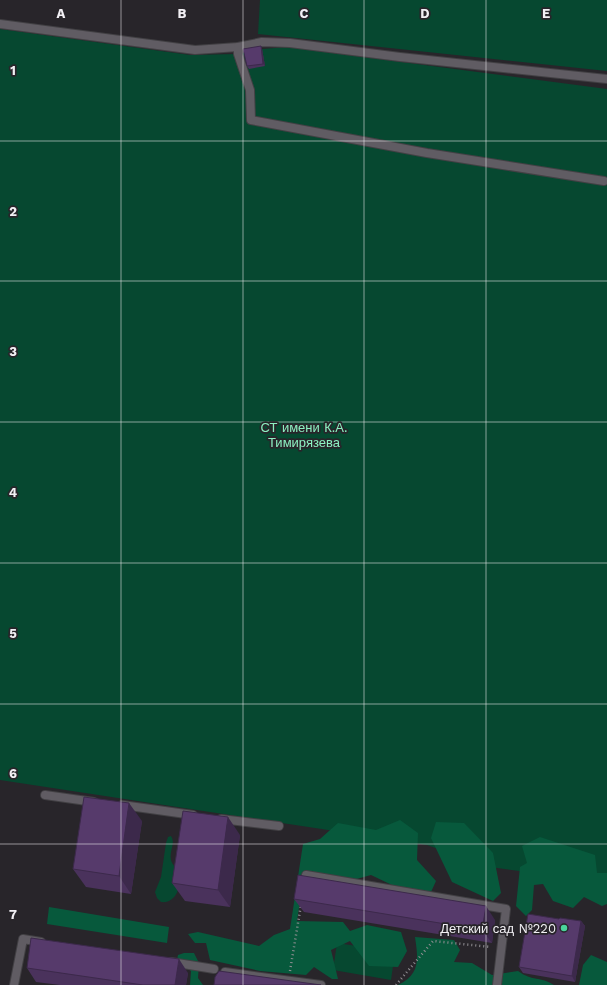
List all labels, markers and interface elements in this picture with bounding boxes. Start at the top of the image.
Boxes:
text: A [57,6,66,21]
text: B [178,6,187,21]
text: C [300,6,309,21]
text: D [420,6,430,21]
text: E [542,6,550,21]
text: 1 [10,63,16,78]
text: 2 [9,204,17,219]
text: 3 [9,344,17,359]
park label: СТ имени К.А. Тимирязева [261,420,347,450]
text: 4 [9,485,18,500]
text: 5 [9,626,17,641]
text: 6 [9,766,17,781]
text: 7 [9,907,17,922]
place label: Детский сад №220 [440,921,556,936]
marker: Детский сад №220 [559,923,569,933]

